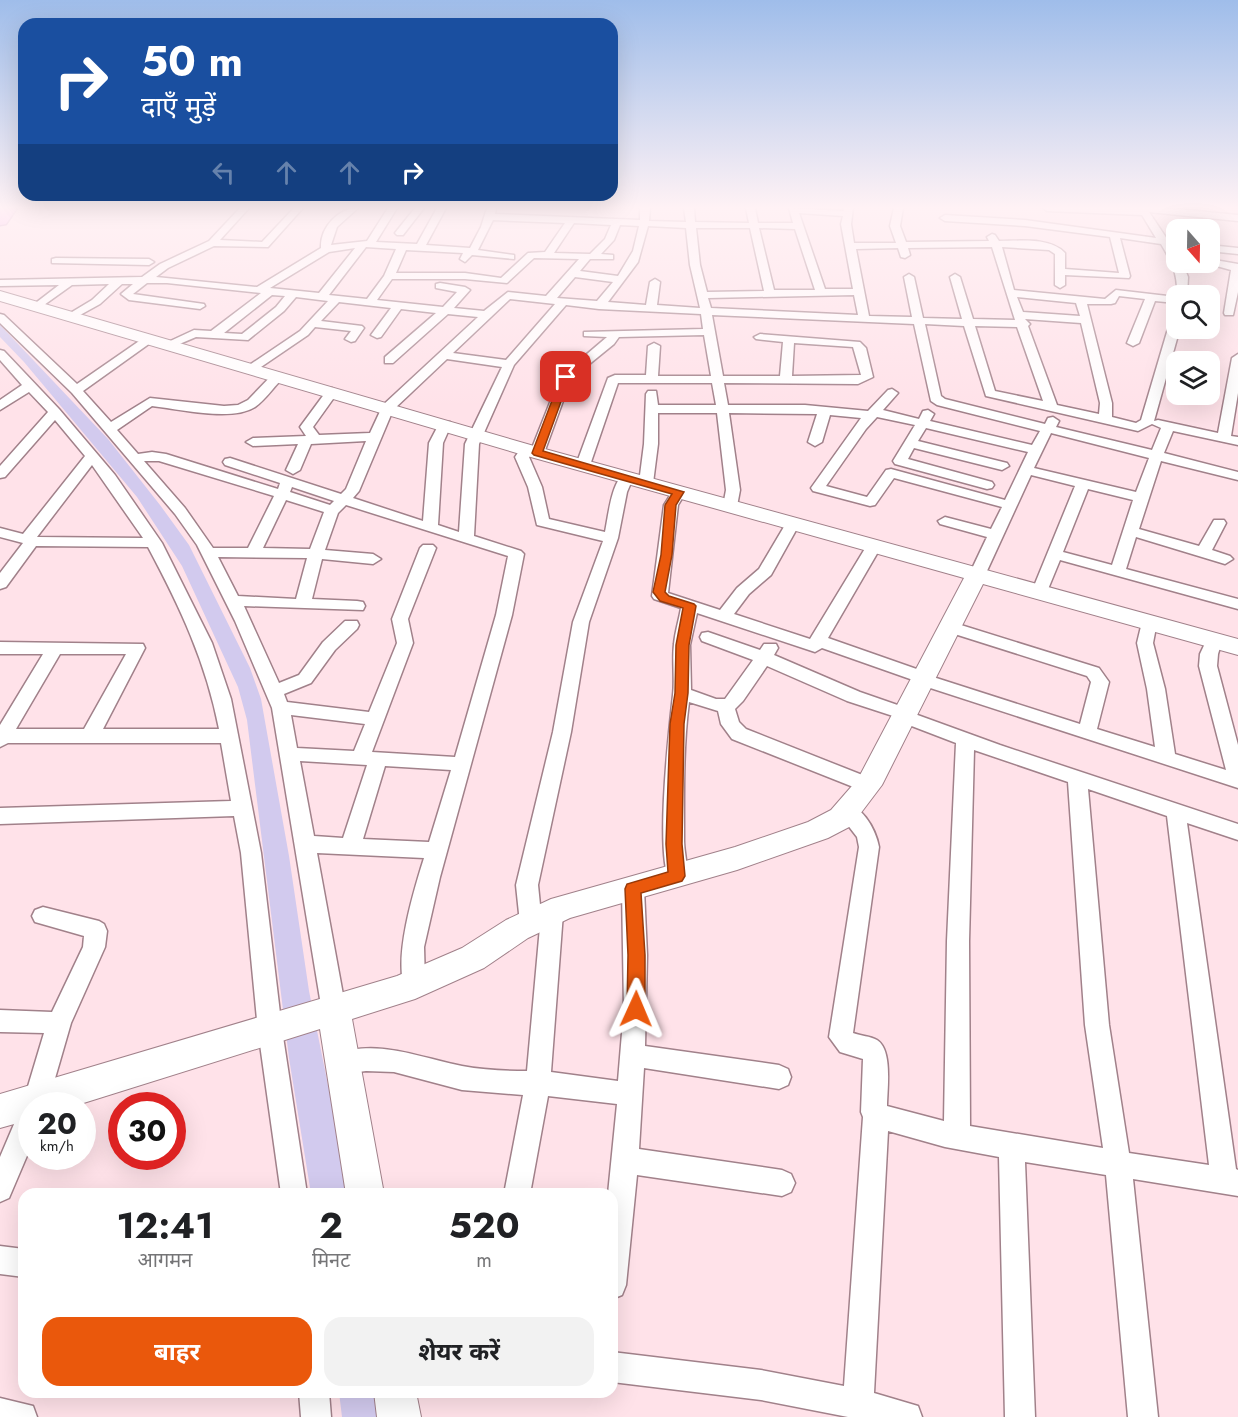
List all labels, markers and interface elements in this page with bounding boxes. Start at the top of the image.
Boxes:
text: 50 m [141,31,243,92]
icon: right [42,42,120,120]
text: दाएँ मुड़ें [141,87,216,126]
icon: left [207,156,240,189]
icon: ahead [270,156,303,189]
icon: ahead [333,156,366,189]
icon: right [396,156,429,189]
north arrow [1166,219,1220,273]
map controls [1166,219,1220,405]
button: search [1166,285,1220,339]
pin [540,351,591,402]
button: layers [1166,351,1220,405]
icon: arrive [549,360,582,393]
position arrow [604,977,668,1041]
speed limit sign: 30 [108,1092,186,1170]
text: 20 [37,1102,77,1145]
text: km/h [40,1135,74,1157]
text: 12:41 [117,1199,213,1251]
text: 2 [319,1199,343,1251]
text: 520 [449,1199,519,1251]
text: आगमन [138,1246,192,1275]
text: मिनट [312,1246,350,1275]
text: m [476,1246,492,1275]
button: बाहर [42,1317,312,1386]
button: शेयर करें [324,1317,594,1386]

